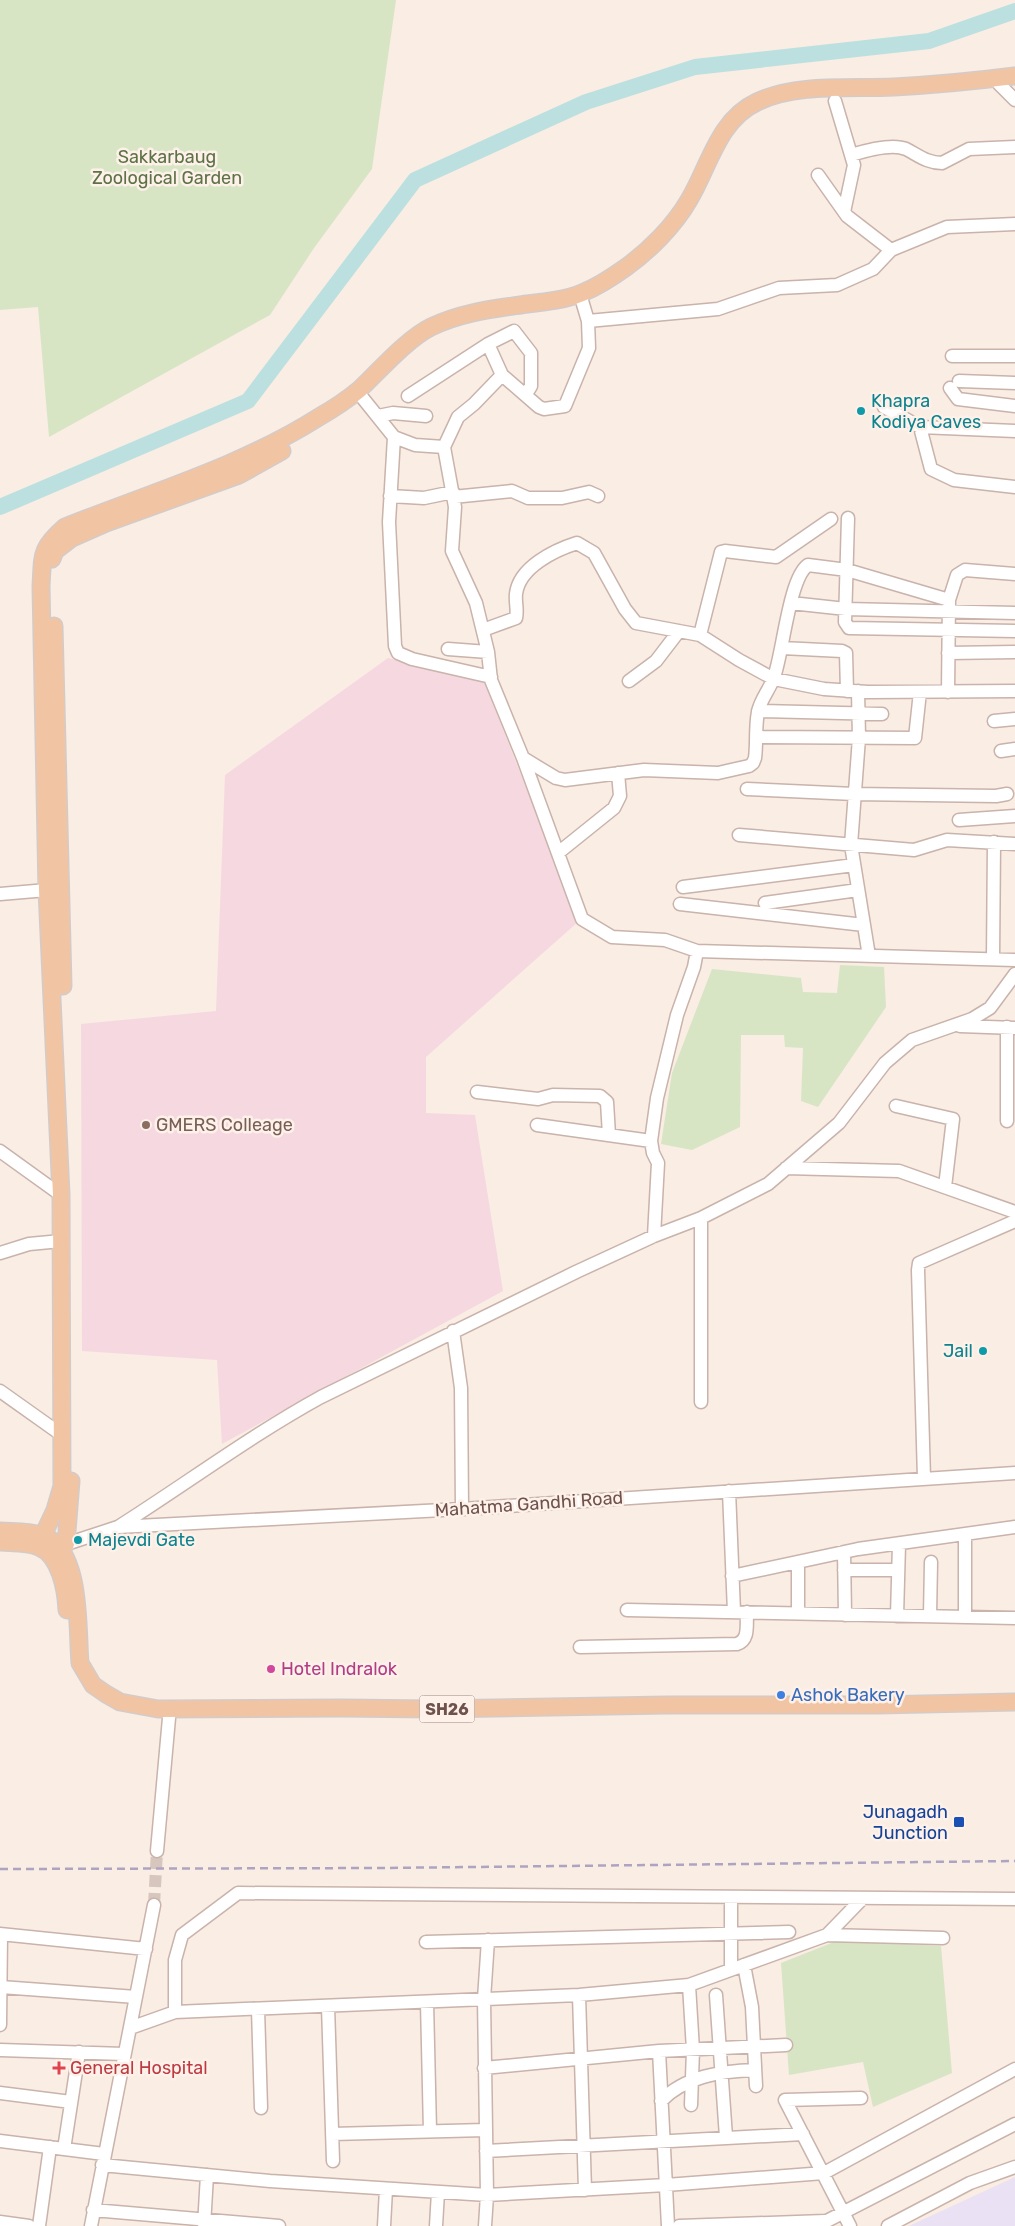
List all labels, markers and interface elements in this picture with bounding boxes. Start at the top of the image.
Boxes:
park label: Sakkarbaug Zoological Garden [92,146,242,189]
place label: Khapra Kodiya Caves [871,390,981,433]
marker: Khapra Kodiya Caves [855,405,867,417]
place label: GMERS Colleage [156,1114,293,1136]
marker: GMERS Colleage [140,1119,152,1131]
place label: Jail [943,1340,973,1362]
marker: Jail [977,1345,989,1357]
street label: Mahatma Gandhi Road [434,1486,624,1522]
place label: Majevdi Gate [88,1529,195,1551]
marker: Majevdi Gate [72,1534,84,1546]
place label: Hotel Indralok [281,1658,398,1680]
marker: Hotel Indralok [265,1663,277,1675]
place label: Ashok Bakery [791,1684,905,1706]
marker: Ashok Bakery [775,1689,787,1701]
road number: SH26 [420,1696,474,1722]
place label: Junagadh Junction [863,1801,948,1844]
marker: Junagadh Junction [952,1815,966,1829]
place label: General Hospital [70,2057,208,2079]
marker: General Hospital [52,2061,66,2075]

